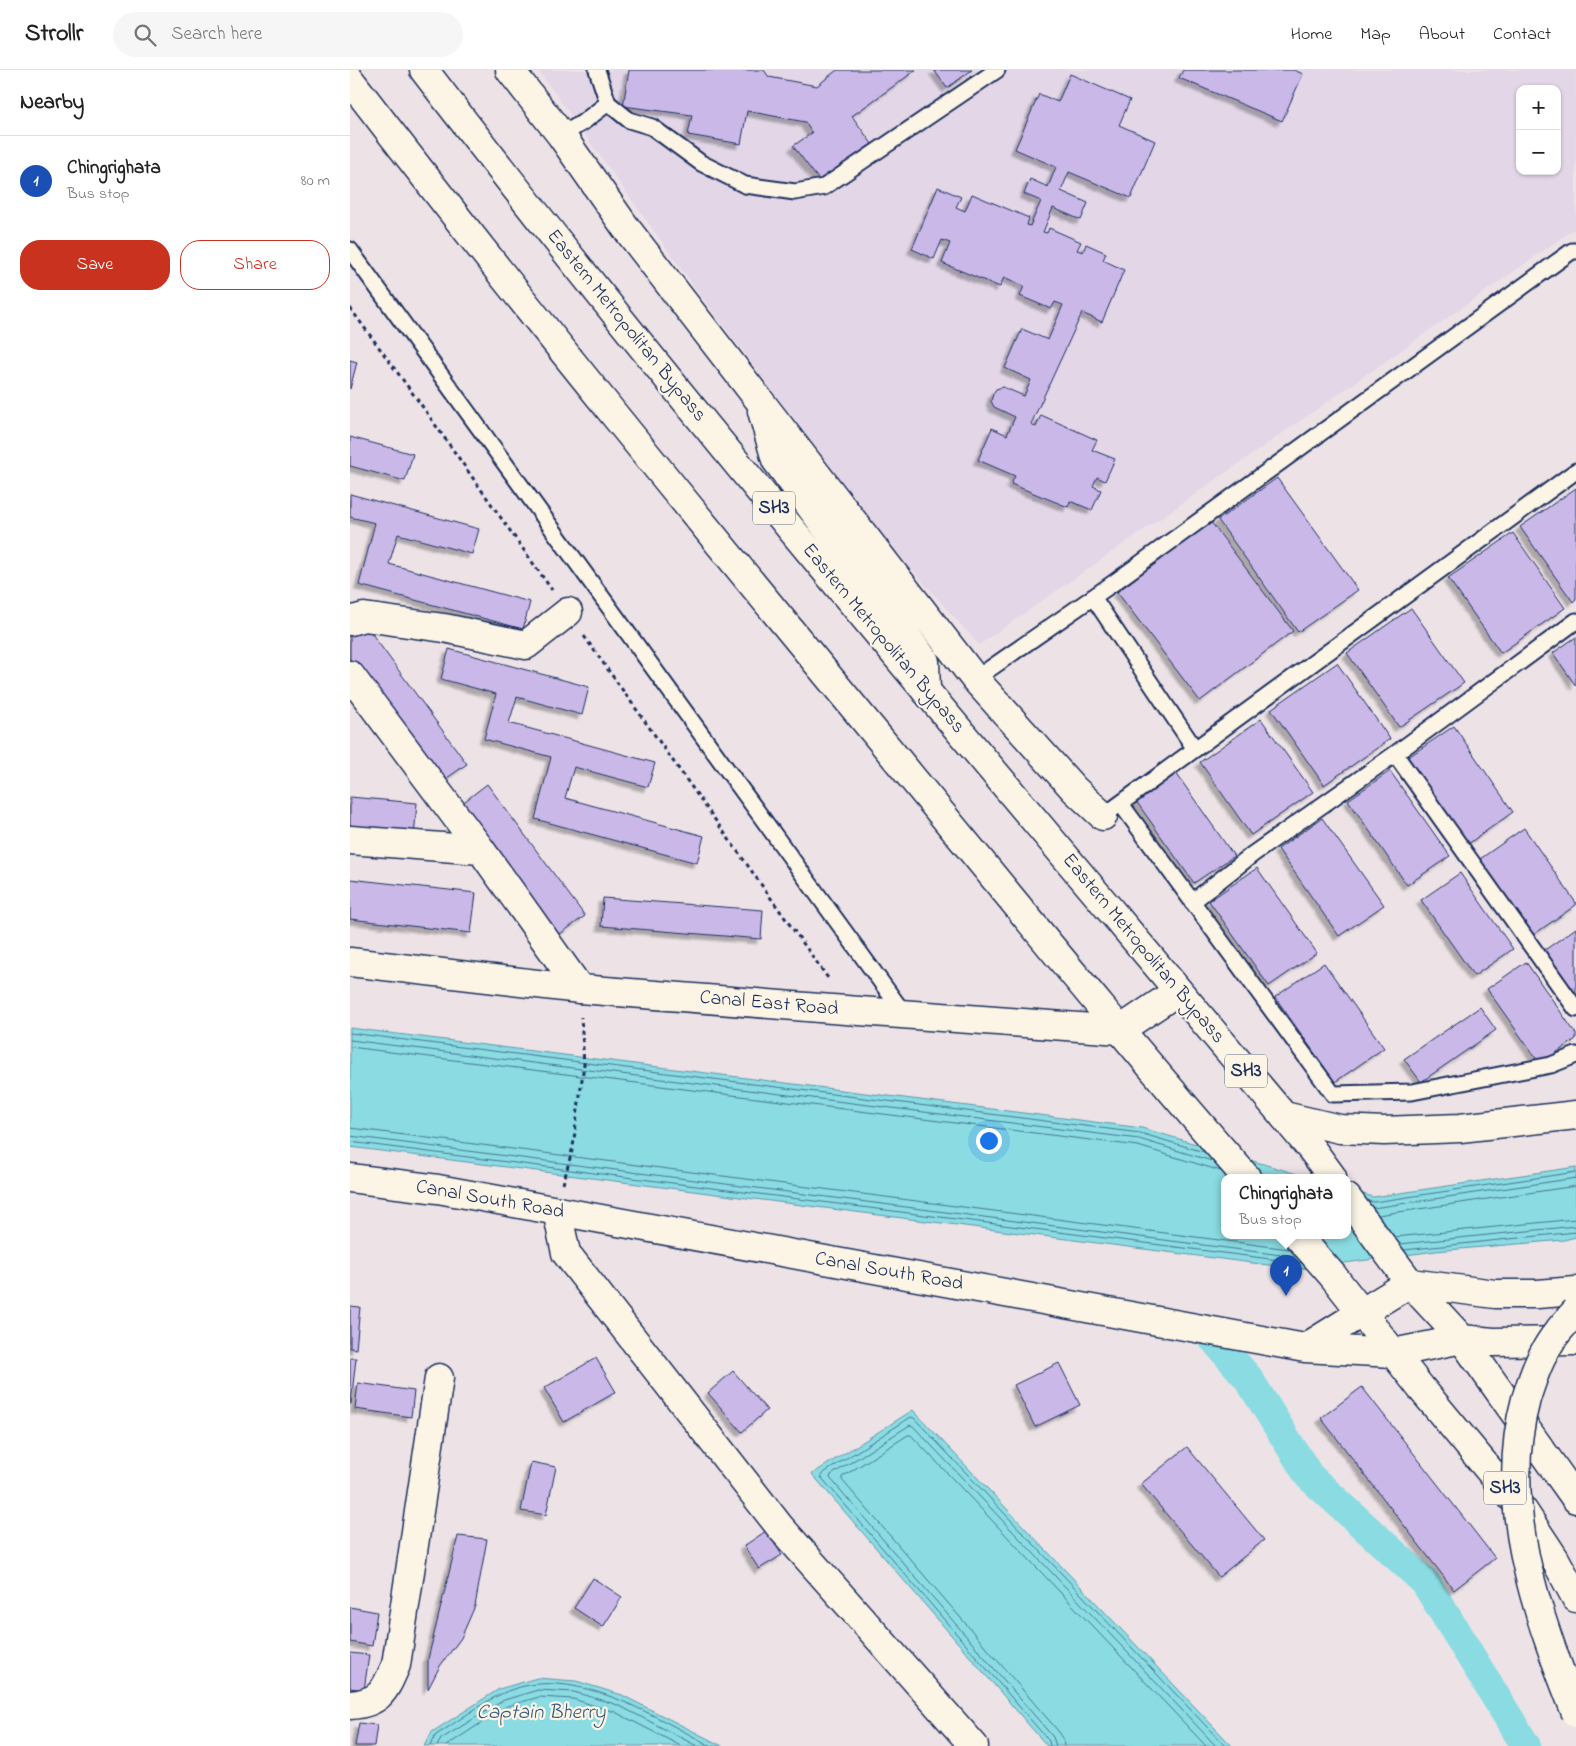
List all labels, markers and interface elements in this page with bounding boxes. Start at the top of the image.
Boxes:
search box [113,12,463,57]
text: Strollr [25,17,83,52]
icon: search [131,21,159,49]
text: Search here [171,21,262,48]
text: Home [1291,22,1332,48]
text: Map [1360,22,1391,48]
text: About [1419,22,1465,48]
text: Contact [1493,22,1551,48]
map controls [1516,85,1561,175]
button: + [1516,85,1561,130]
text: Nearby [20,88,84,118]
button: − [1516,130,1561,175]
text: Chingrighata [67,155,161,182]
text: 1 [33,169,39,193]
text: 80 m [301,169,330,193]
text: Bus stop [67,182,130,206]
street label: Eastern Metropolitan Bypass [539,223,713,429]
button: Save [20,240,170,290]
button: Share [180,240,330,290]
road number: SH3 [753,492,795,524]
street label: Eastern Metropolitan Bypass [794,537,972,741]
street label: Eastern Metropolitan Bypass [1054,847,1232,1051]
street label: Canal East Road [698,983,840,1025]
road number: SH3 [1225,1054,1267,1088]
your location [976,1128,1002,1154]
street label: Canal South Road [414,1173,566,1227]
popup [1221,1174,1351,1239]
text: Chingrighata [1239,1181,1333,1208]
text: Bus stop [1239,1208,1302,1232]
street label: Canal South Road [813,1245,965,1299]
pin: 1 [1270,1255,1302,1296]
road number: SH3 [1484,1472,1526,1505]
water label: Captain Bherry [476,1698,606,1728]

